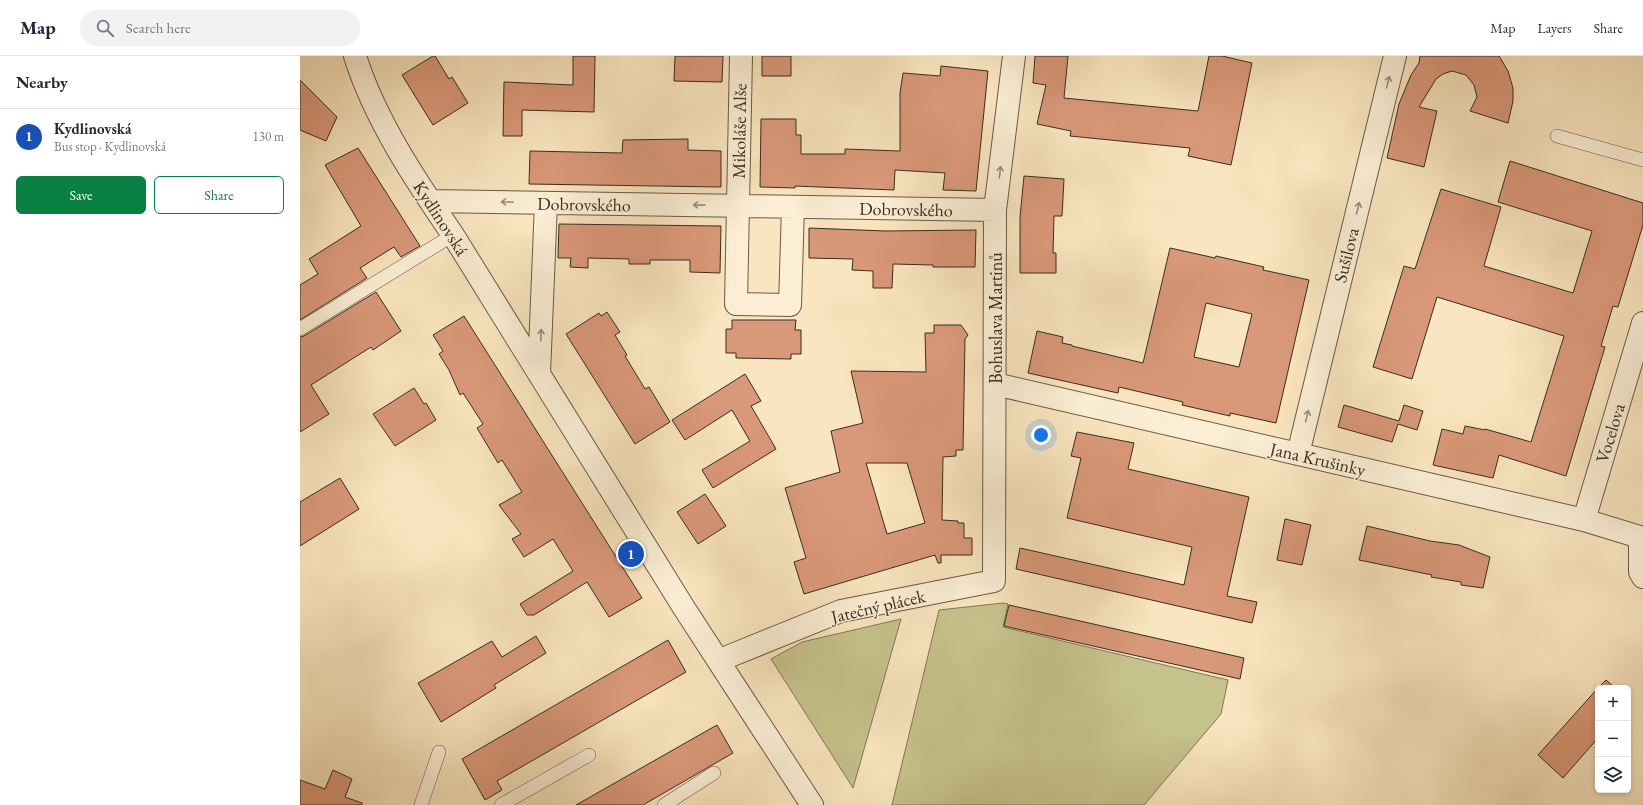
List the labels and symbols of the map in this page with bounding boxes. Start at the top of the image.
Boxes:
one-way arrow [1385,76,1393,89]
street label: Mikoláše Alše [727,83,751,179]
one-way arrow [996,166,1003,179]
street label: Kydlinovská [408,176,474,261]
street label: Dobrovského [537,192,631,216]
street label: Dobrovského [859,197,953,221]
one-way arrow [501,198,514,206]
one-way arrow [693,202,706,209]
one-way arrow [1354,202,1362,215]
street label: Sušilova [1328,224,1364,285]
street label: Bohuslava Martinů [984,252,1007,384]
one-way arrow [537,329,544,342]
street label: Vocelova [1590,400,1630,466]
one-way arrow [1304,410,1312,423]
your location [1031,425,1051,445]
street label: Jana Krušinky [1266,436,1368,481]
pin: 1 [618,539,644,569]
street label: Jatečný plácek [827,584,928,628]

